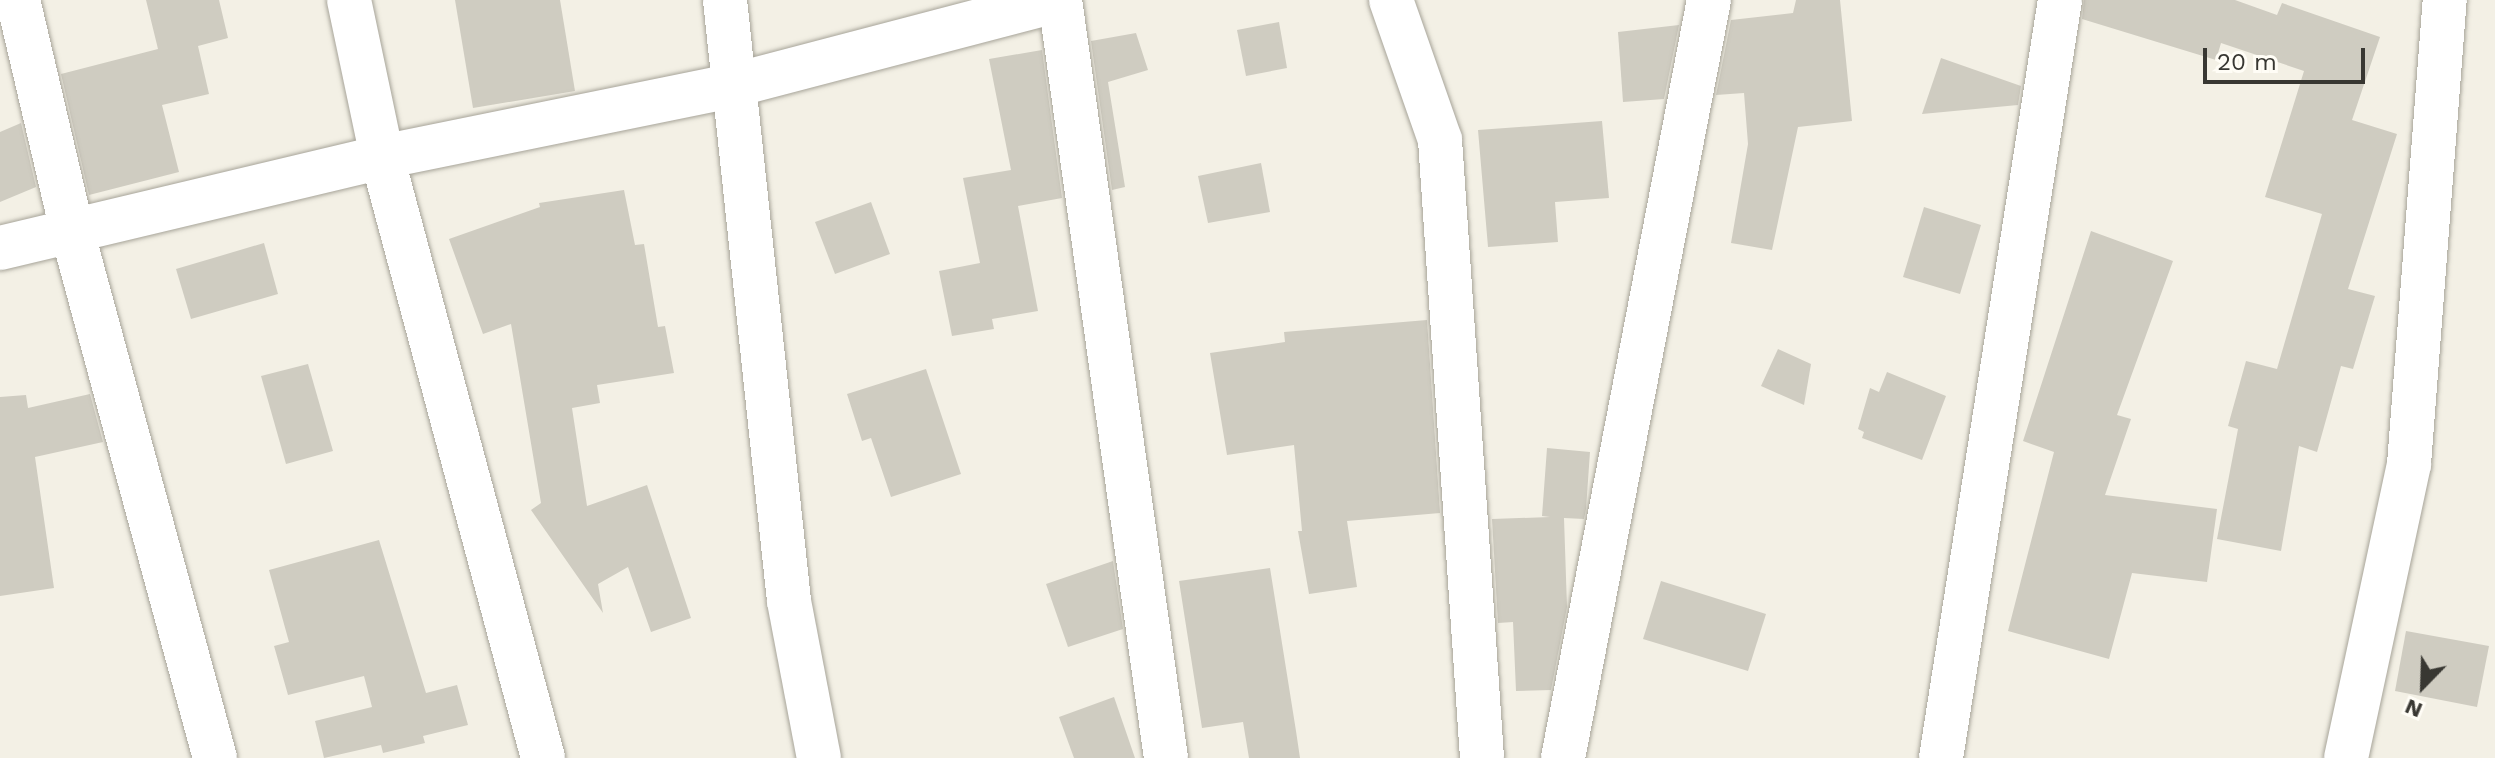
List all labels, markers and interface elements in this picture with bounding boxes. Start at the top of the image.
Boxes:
scale bar [2207,32,2369,82]
text: 20 m [2217,48,2277,76]
north arrow [2383,646,2463,726]
text: N [2401,694,2426,723]

